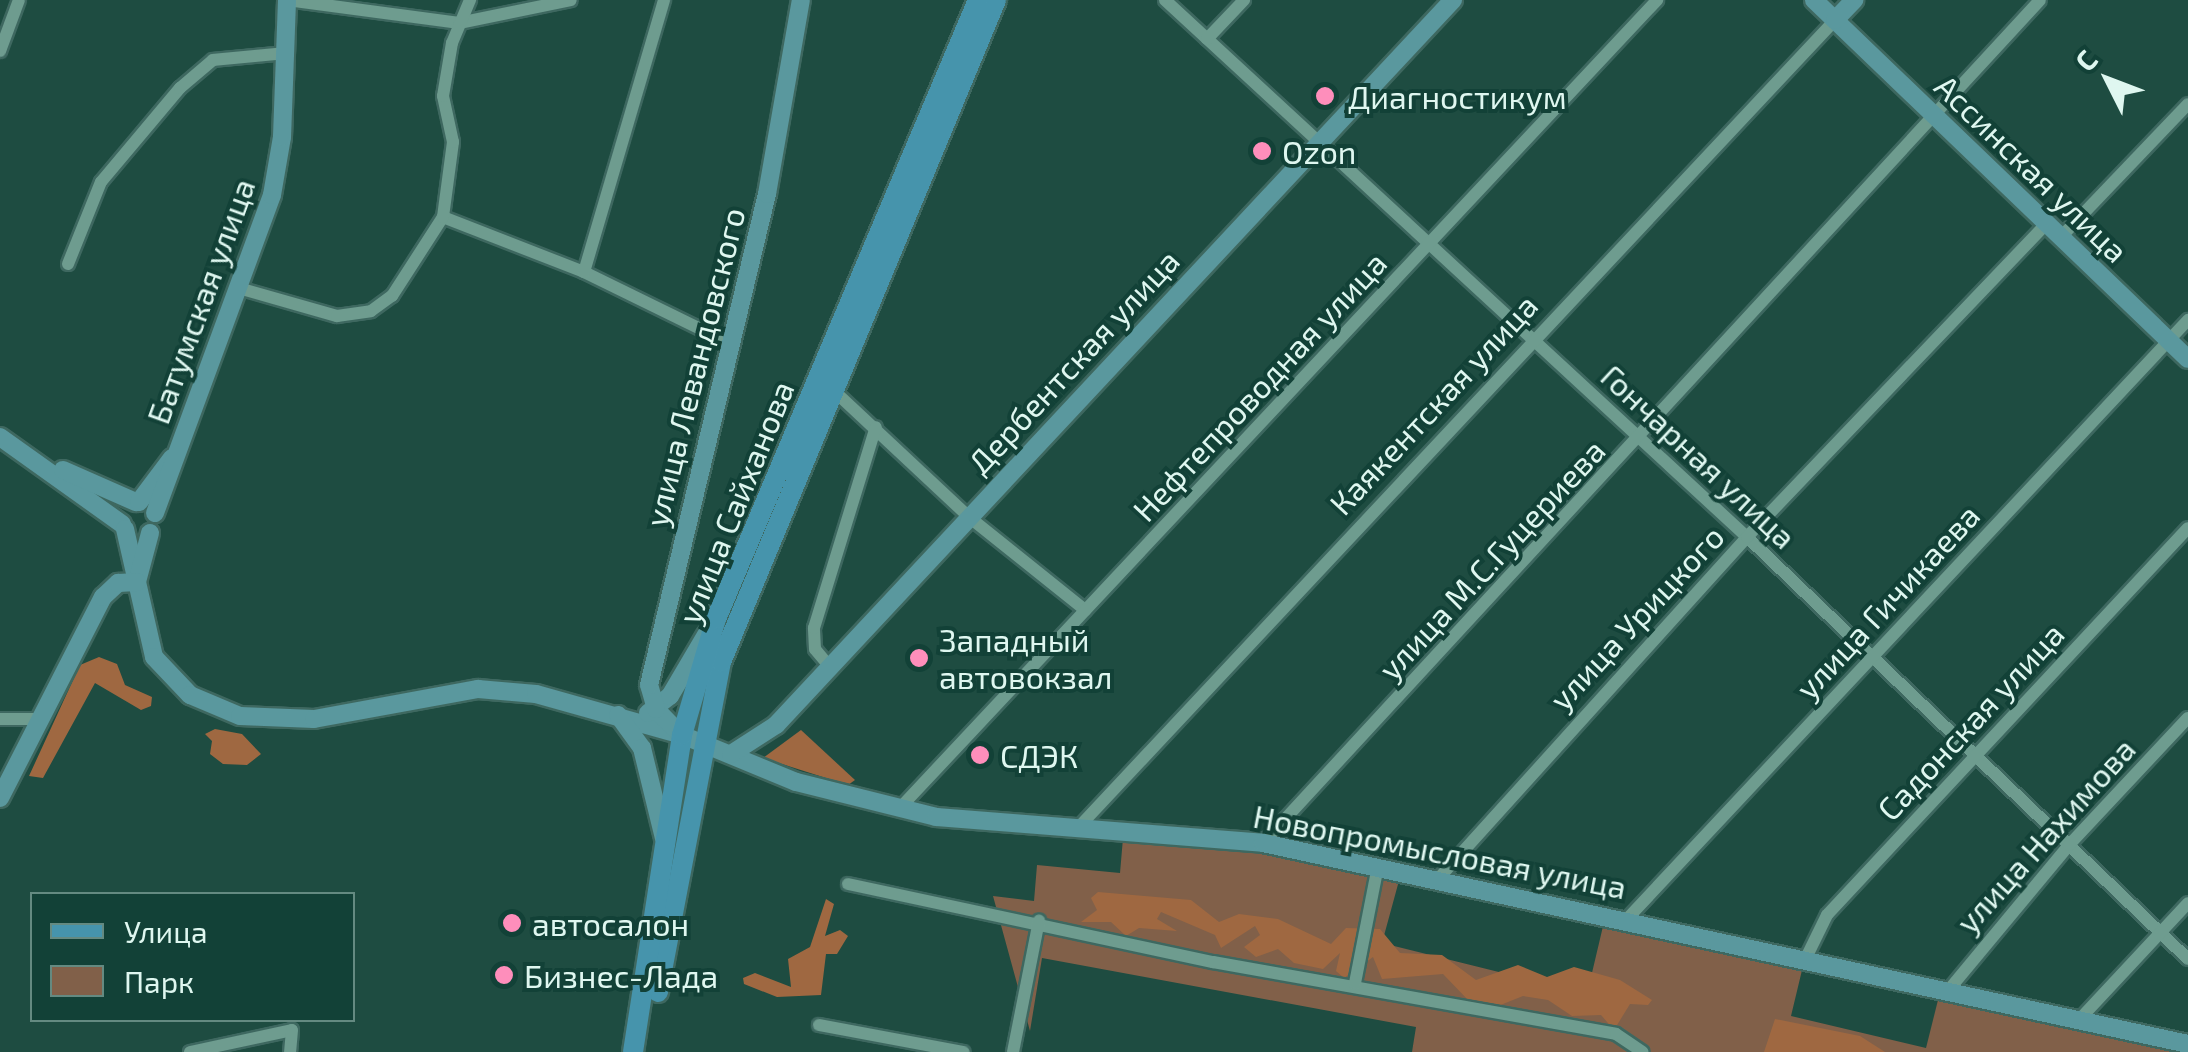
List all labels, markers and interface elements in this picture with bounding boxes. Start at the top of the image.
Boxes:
north arrow [2058,30,2158,130]
text: С [2068,42,2104,77]
street label: Ассинская улица [1928,66,2136,270]
place label: Диагностикум [1348,77,1567,115]
marker: Диагностикум [1312,83,1338,109]
place label: Ozon [1282,132,1356,170]
marker: Ozon [1251,140,1273,162]
street label: Батумская улица [138,173,262,429]
street label: улица Левандовского [636,204,752,530]
street label: Дербентская улица [959,241,1187,481]
street label: Нефтепроводная улица [1124,243,1394,529]
street label: Каякентская улица [1321,286,1545,522]
street label: Гончарная улица [1594,356,1804,556]
street label: улица Сайханова [669,375,801,629]
street label: улица М.С.Гуцериева [1370,431,1612,687]
street label: улица Гичикаева [1787,496,1987,706]
street label: улица Урицкого [1541,517,1731,717]
street label: Садонская улица [1869,614,2071,828]
place label: Западный автовокзал [939,621,1113,696]
marker: Западный автовокзал [908,647,930,669]
street label: улица Нахимова [1947,730,2143,940]
place label: СДЭК [1000,736,1078,774]
marker: СДЭК [969,744,991,766]
street label: Новопромысловая улица [1250,796,1630,906]
legend [30,892,355,1022]
place label: автосалон [532,904,689,942]
marker: автосалон [501,912,523,934]
text: Улица [124,913,208,949]
place label: Бизнес-Лада [524,956,718,994]
text: Парк [124,963,194,999]
marker: Бизнес-Лада [493,964,515,986]

